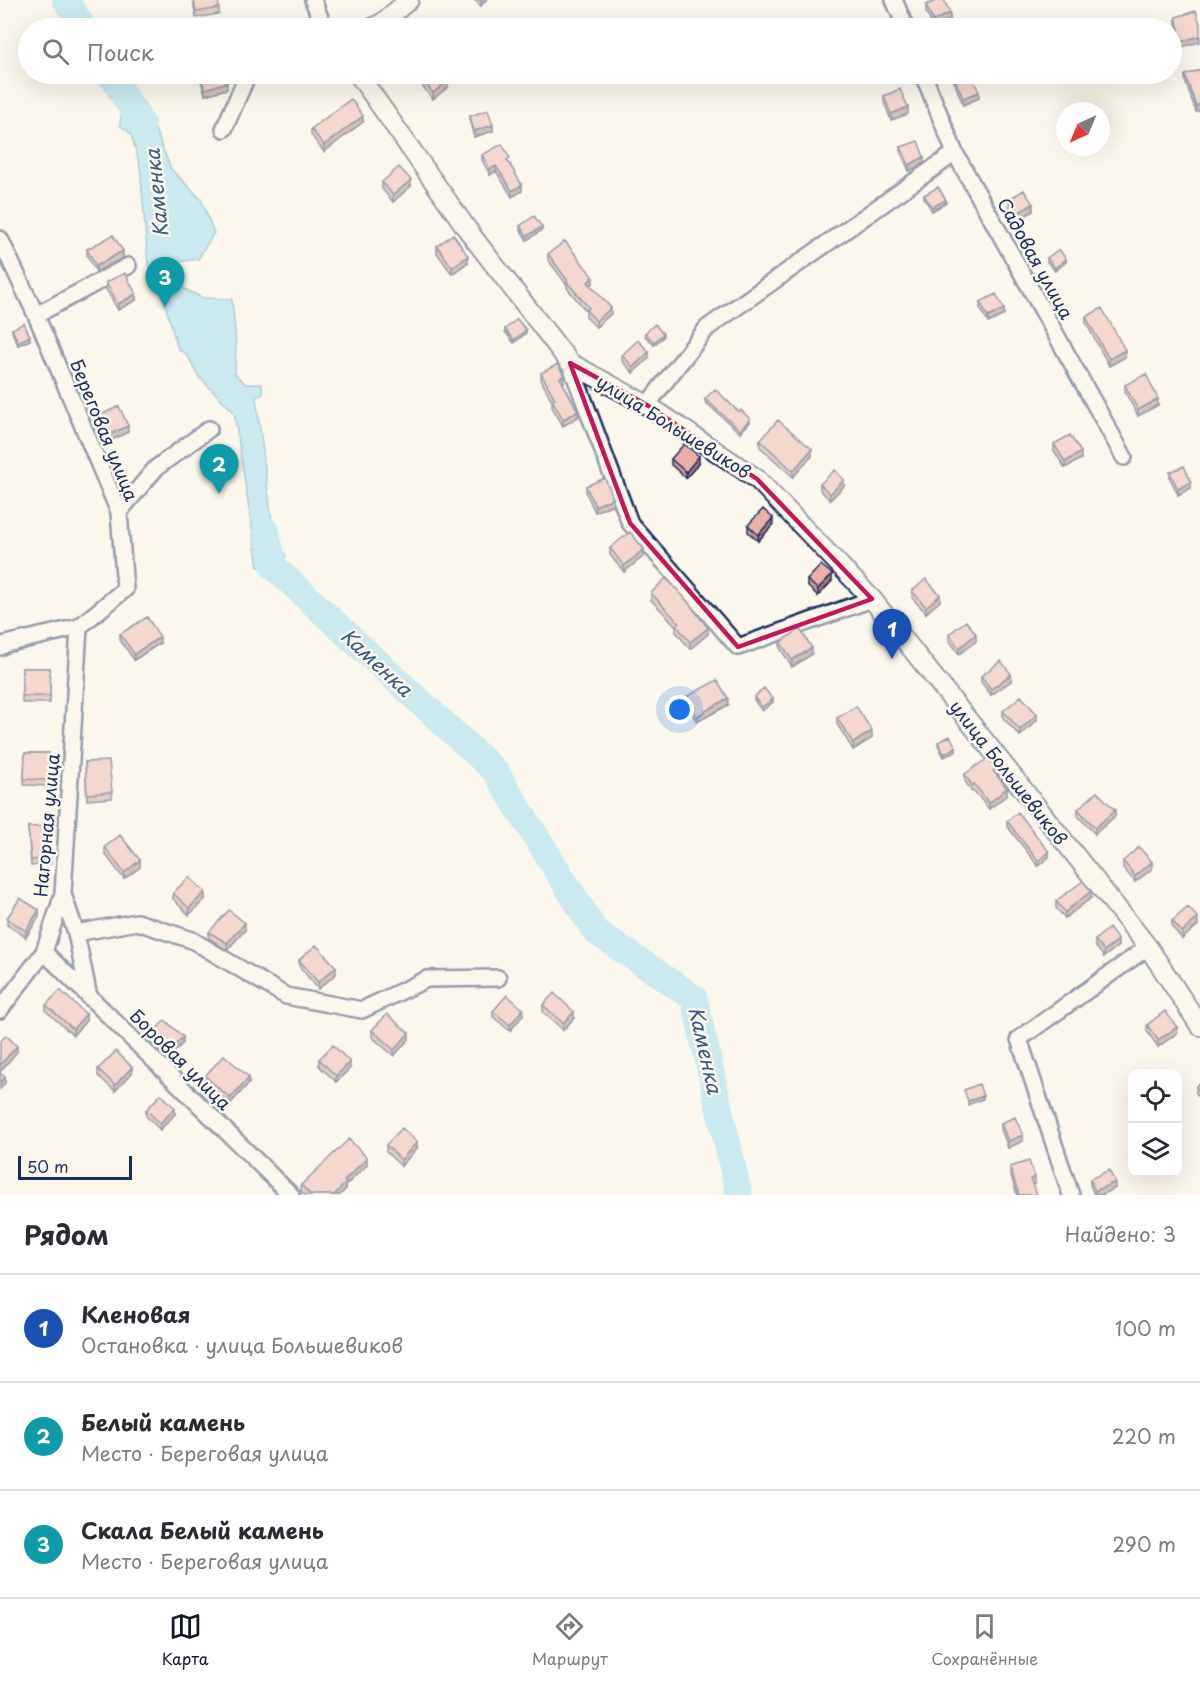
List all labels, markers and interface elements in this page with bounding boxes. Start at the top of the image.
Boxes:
search box [18,18,1182,84]
icon: search [39,35,72,68]
text: Поиск [87,35,154,68]
north arrow [1056,102,1110,156]
water label: Каменка [136,147,176,239]
street label: Садовая улица [991,192,1081,324]
pin: 3 [146,258,184,307]
street label: Береговая улица [64,355,146,506]
street label: улица Большевиков [592,367,756,485]
pin: 2 [200,444,238,494]
pin: 1 [872,610,912,659]
water label: Каменка [334,621,420,704]
street label: улица Большевиков [944,694,1074,850]
your location [665,695,694,724]
street label: Нагорная улица [26,751,66,898]
street label: Боровая улица [124,1002,238,1116]
water label: Каменка [681,1004,731,1097]
map controls [1128,1069,1182,1177]
button: locate [1128,1069,1182,1123]
button: layers [1128,1123,1182,1177]
scale bar [18,1153,132,1180]
text: 50 m [27,1154,68,1178]
text: Рядом [24,1215,109,1254]
text: Найдено: 3 [1065,1219,1176,1249]
text: Кленовая [81,1297,190,1330]
text: 1 [39,1313,48,1343]
text: 100 m [1115,1313,1176,1343]
text: Остановка · улица Большевиков [81,1330,403,1360]
text: Белый камень [81,1405,245,1438]
text: 2 [36,1421,51,1451]
text: 220 m [1112,1421,1176,1451]
text: Место · Береговая улица [81,1438,328,1468]
text: Скала Белый камень [81,1513,324,1546]
text: 3 [37,1529,50,1559]
text: 290 m [1112,1529,1176,1559]
text: Место · Береговая улица [81,1546,328,1576]
tab: Карта [162,1610,209,1670]
tab: Маршрут [532,1610,608,1670]
tab: Сохранённые [931,1610,1038,1670]

